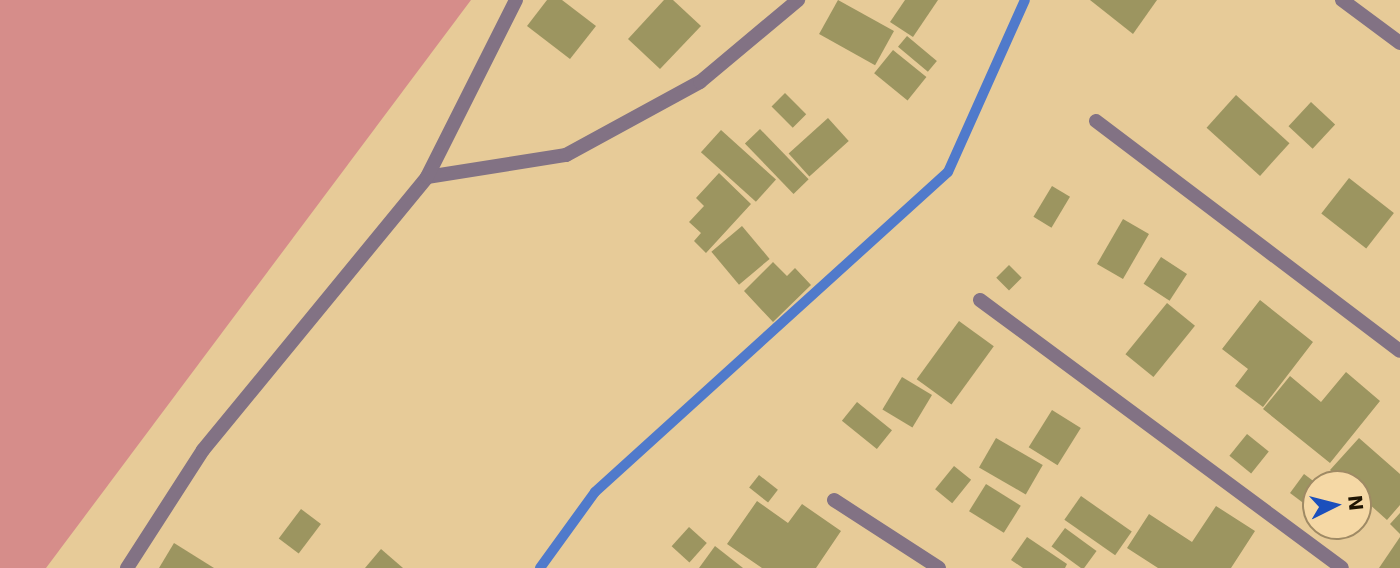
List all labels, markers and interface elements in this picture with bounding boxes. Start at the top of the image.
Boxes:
north arrow [1302,470,1372,540]
text: N [1344,494,1368,512]

